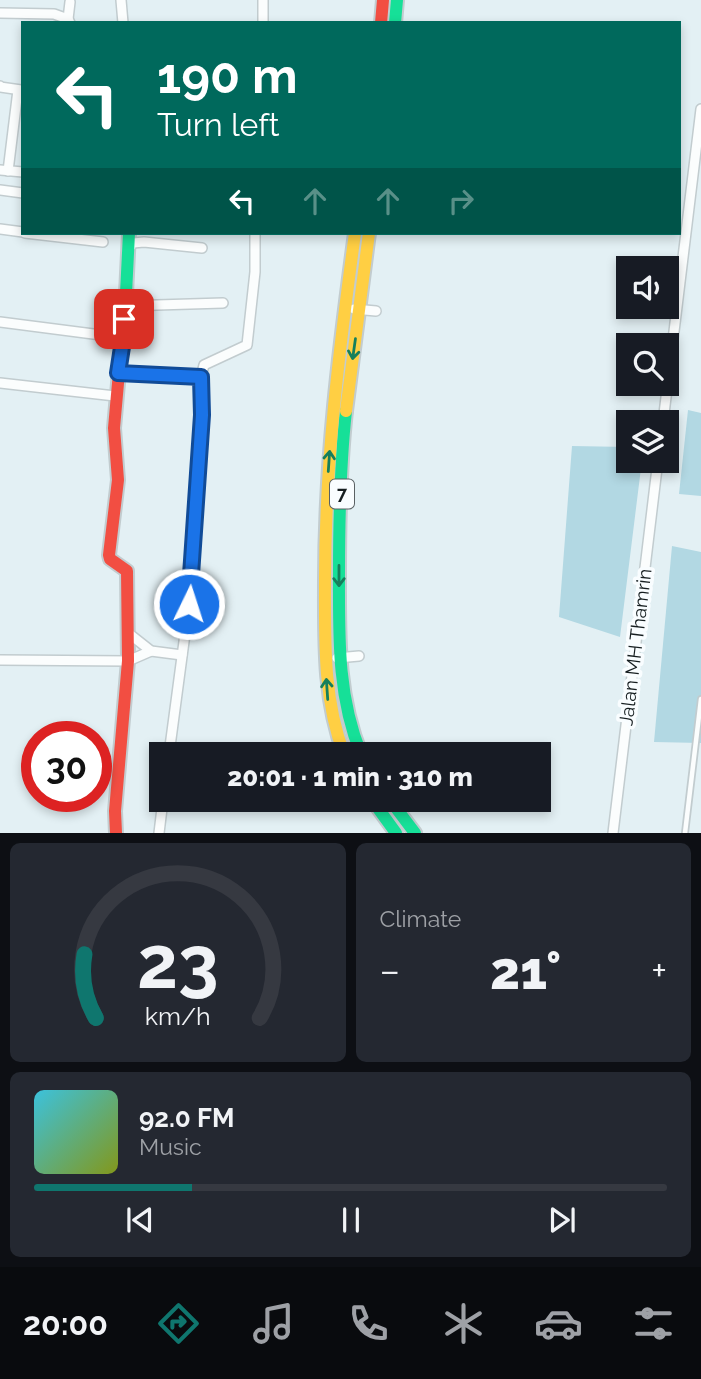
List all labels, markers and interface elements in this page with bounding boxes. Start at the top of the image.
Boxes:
text: 190 m [157,47,298,104]
icon: left [42,49,133,140]
text: Turn left [157,106,279,143]
icon: left [223,182,261,220]
icon: ahead [296,182,334,220]
icon: ahead [369,182,407,220]
icon: right [442,182,480,220]
map controls [616,256,679,473]
button: sound [616,256,679,319]
pin [94,289,154,349]
icon: arrive [105,300,143,338]
button: search [616,333,679,396]
one-way arrow [347,337,360,360]
button: layers [616,410,679,473]
one-way arrow [322,450,335,473]
road number: 7 [330,480,354,508]
one-way arrow [332,564,346,587]
position arrow [152,567,226,641]
street label: Jalan MH Thamrin [614,567,656,727]
one-way arrow [320,678,333,701]
speed limit sign: 30 [21,721,112,812]
text: 20:01 · 1 min · 310 m [227,762,473,792]
text: Climate [380,905,461,932]
text: 23 [137,921,219,1006]
text: 21° [490,940,561,1001]
text: − [380,948,400,993]
text: + [651,948,667,993]
text: km/h [145,1001,211,1031]
text: 92.0 FM [139,1103,234,1133]
text: Music [139,1133,202,1160]
icon: previous [121,1201,159,1239]
icon: pause [332,1201,370,1239]
icon: next [543,1201,581,1239]
icon: directions [154,1299,203,1348]
icon: music [249,1299,298,1348]
icon: phone [344,1299,393,1348]
icon: climate [439,1299,488,1348]
icon: car [534,1299,583,1348]
icon: filters [629,1299,678,1348]
text: 20:00 [23,1305,108,1342]

